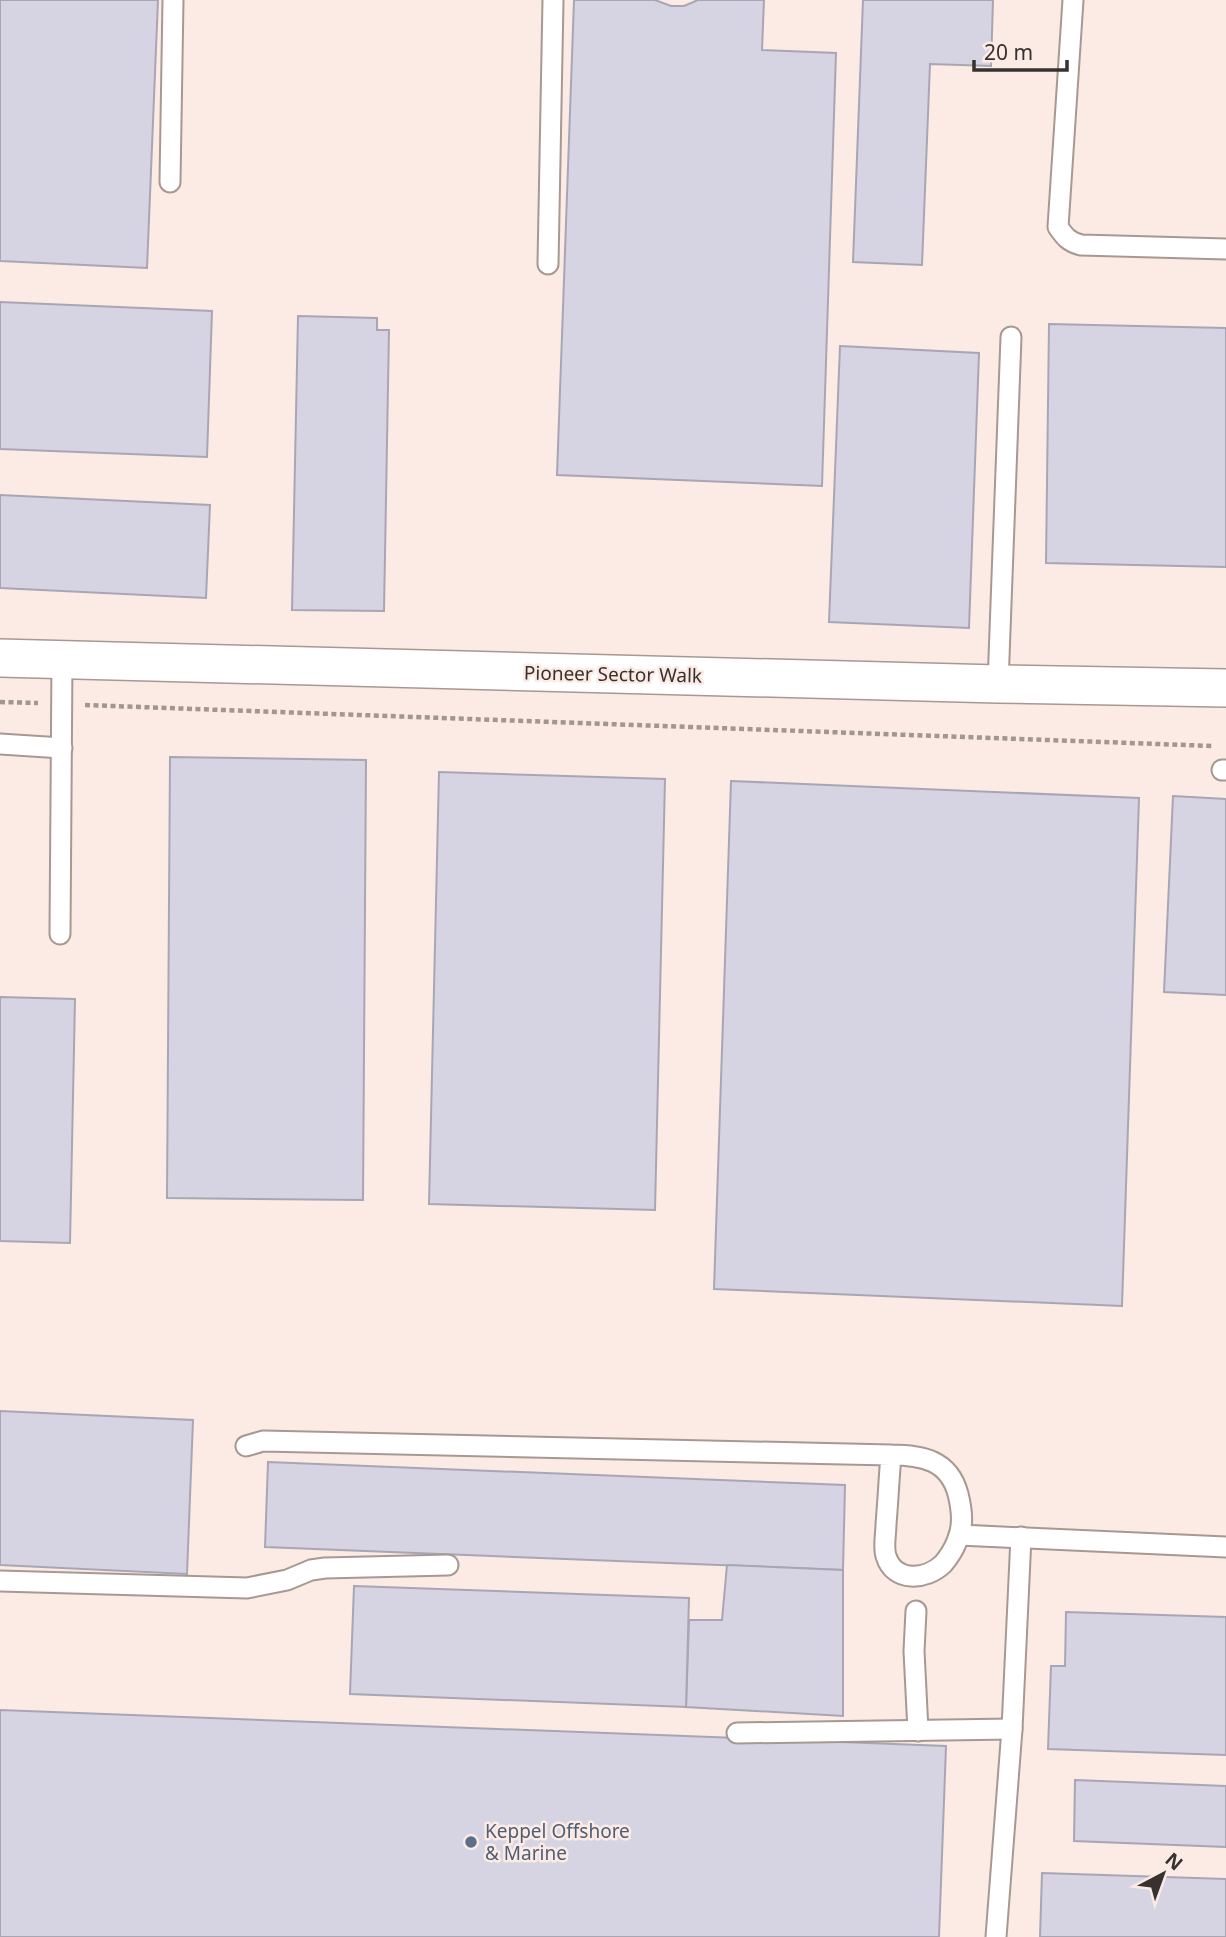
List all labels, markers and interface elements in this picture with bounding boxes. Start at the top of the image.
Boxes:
scale bar [974,28,1067,72]
text: 20 m [984,38,1033,66]
street label: Pioneer Sector Walk [524,659,702,689]
place label: Keppel Offshore & Marine [485,1818,630,1866]
marker: Keppel Offshore & Marine [463,1834,479,1850]
north arrow [1128,1839,1198,1909]
text: N [1160,1846,1189,1876]

